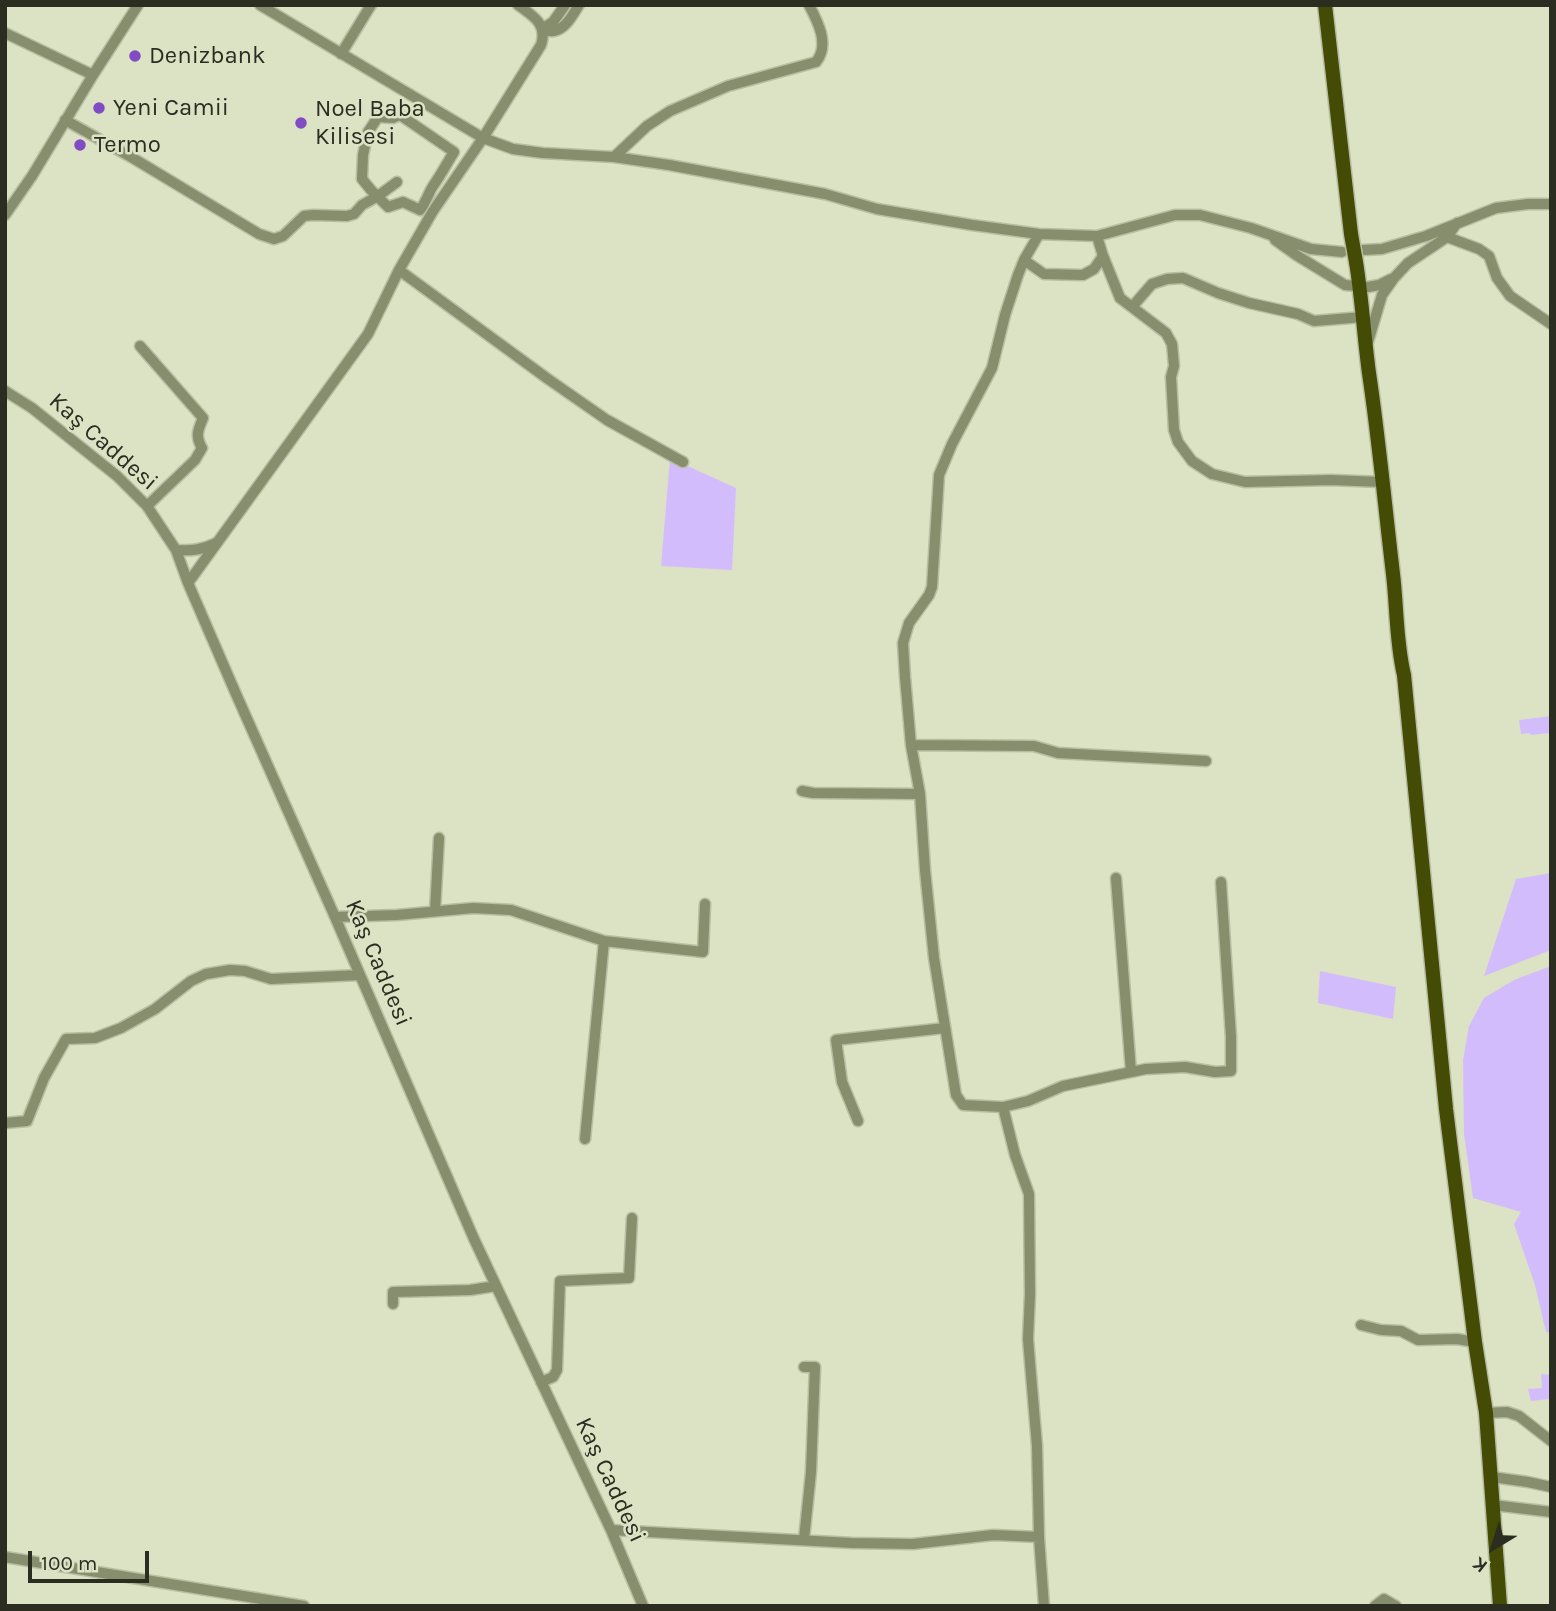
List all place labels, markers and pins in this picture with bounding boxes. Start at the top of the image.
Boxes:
place label: Denizbank [149,42,266,70]
marker: Denizbank [127,48,143,64]
place label: Yeni Camii [113,94,229,122]
place label: Noel Baba Kilisesi [315,95,425,151]
marker: Yeni Camii [91,100,107,116]
marker: Noel Baba Kilisesi [293,115,309,131]
place label: Termo [94,131,161,159]
marker: Termo [72,137,88,153]

